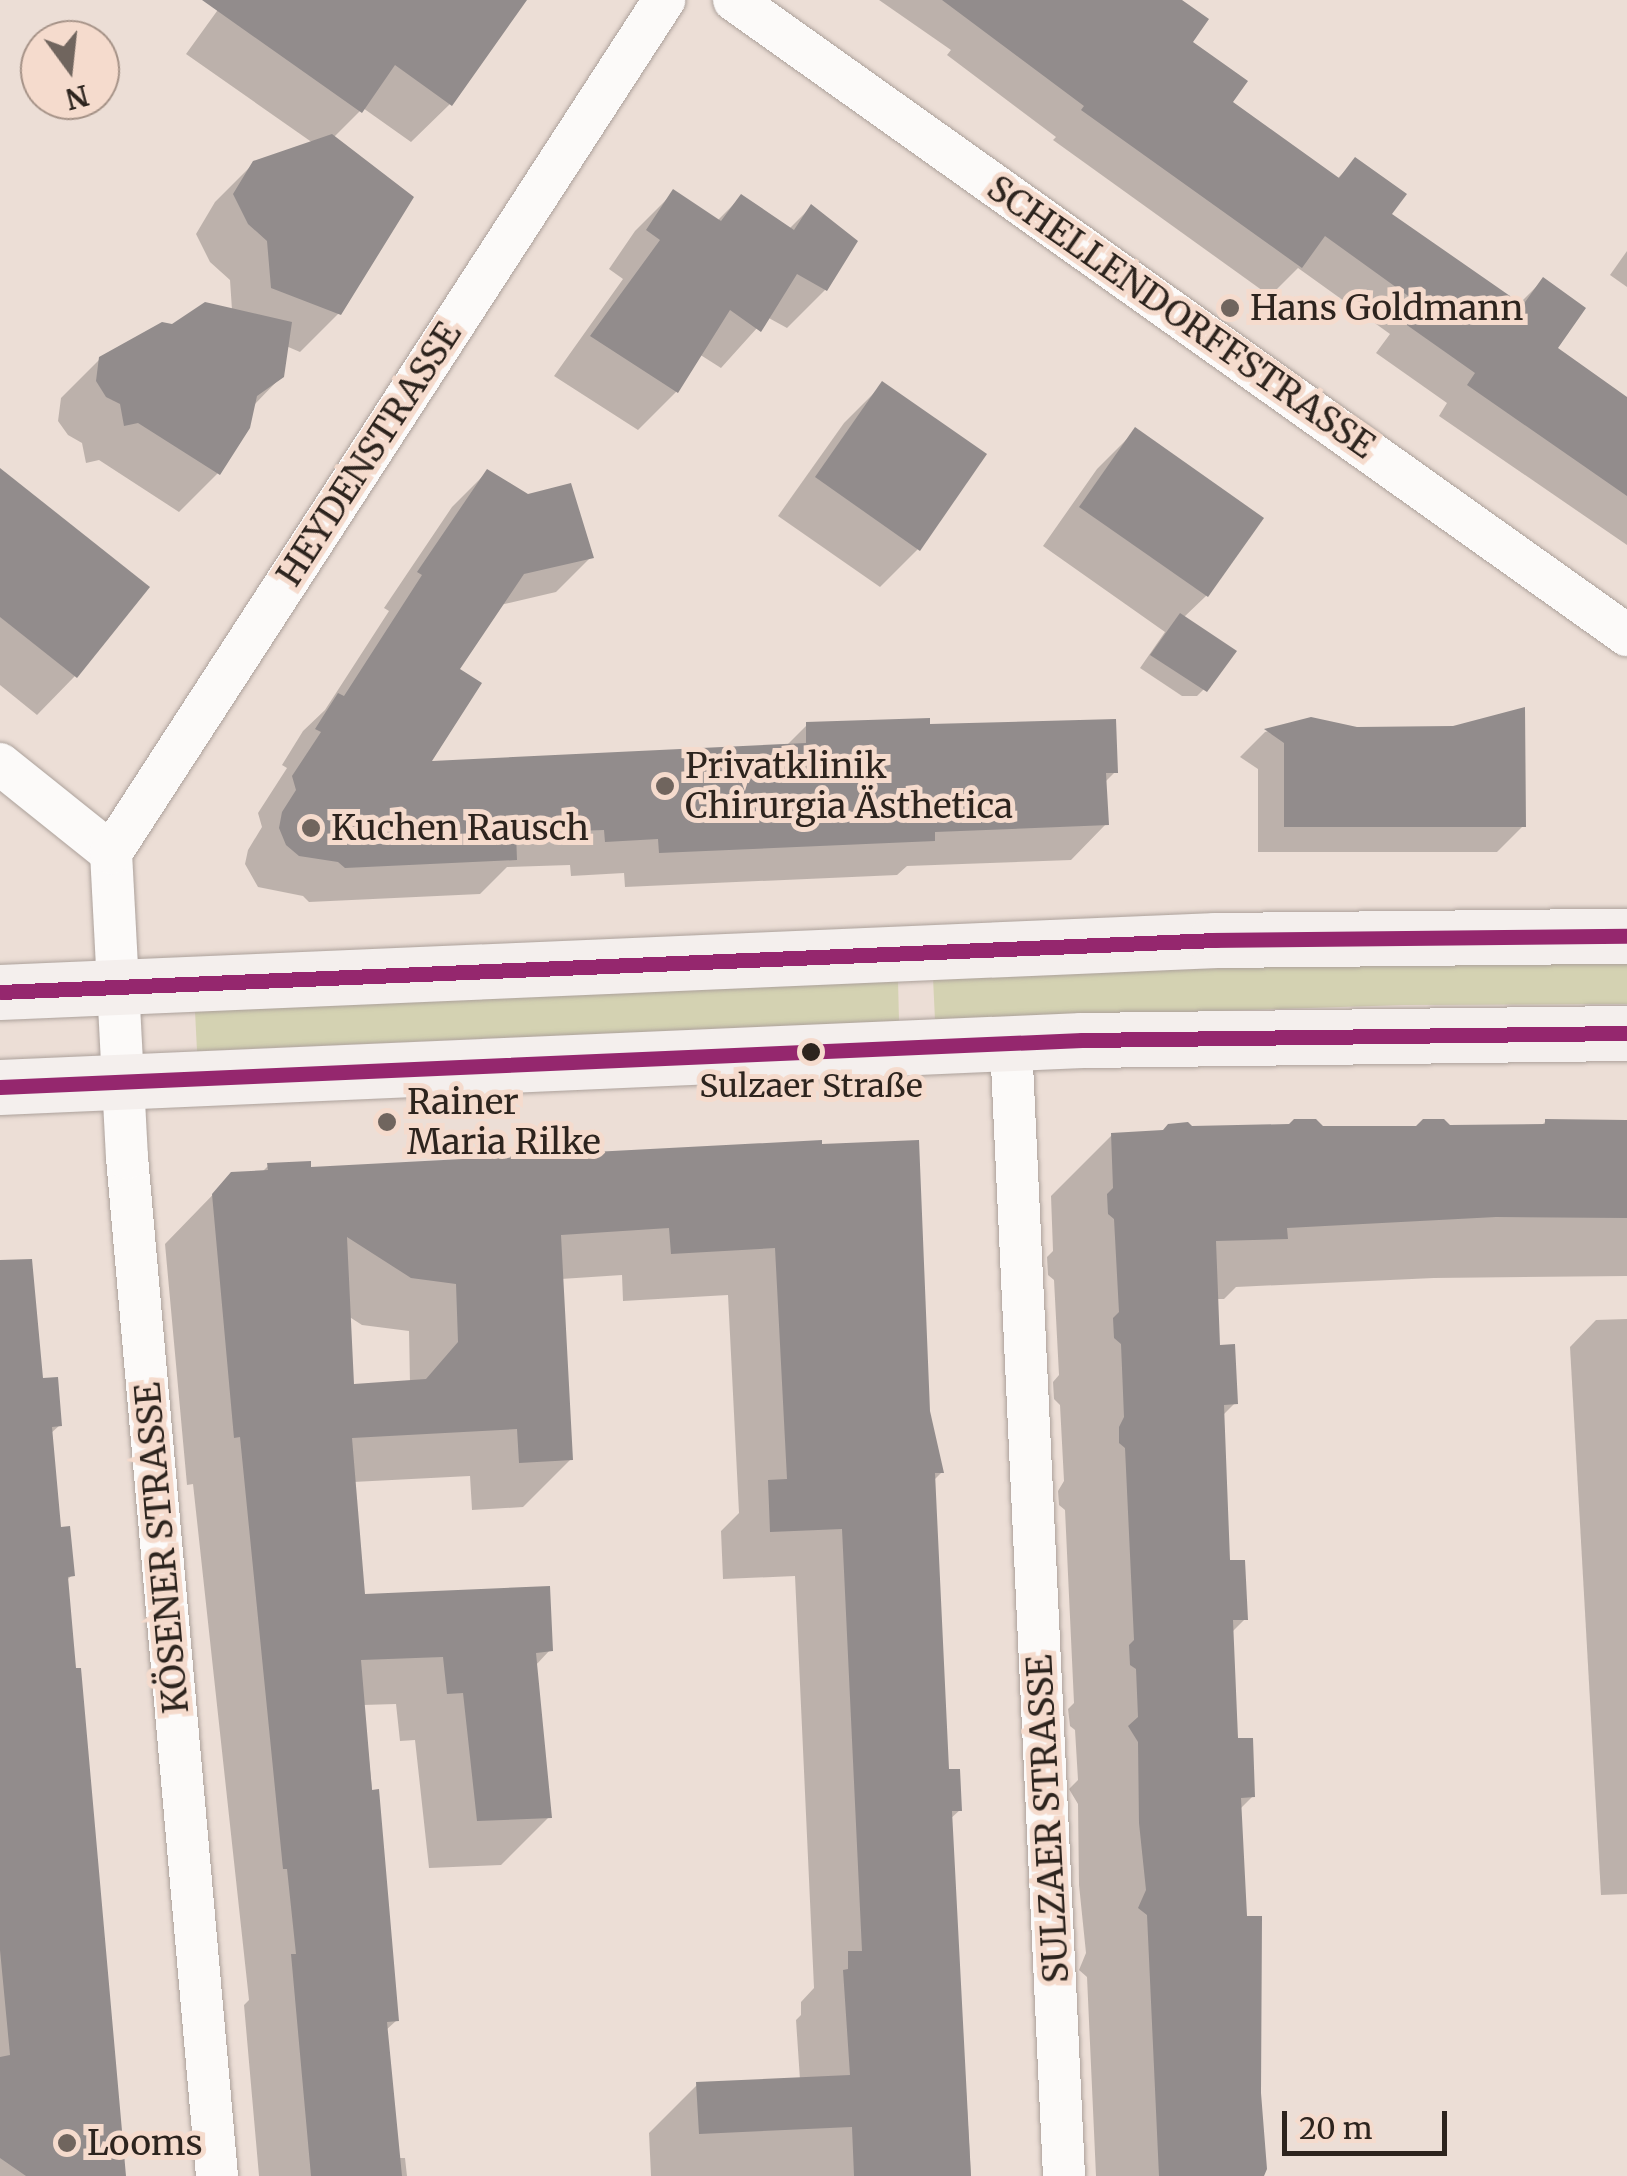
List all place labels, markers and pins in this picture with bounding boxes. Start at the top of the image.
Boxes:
place label: Hans Goldmann [1250,287,1524,329]
marker: Hans Goldmann [1219,297,1241,319]
place label: Privatklinik Chirurgia Ästhetica [685,745,1013,827]
marker: Privatklinik Chirurgia Ästhetica [654,775,676,797]
place label: Kuchen Rausch [331,807,589,849]
marker: Kuchen Rausch [300,817,322,839]
marker: Sulzaer Straße [801,1042,821,1062]
place label: Sulzaer Straße [699,1067,923,1105]
place label: Rainer Maria Rilke [407,1081,601,1163]
marker: Rainer Maria Rilke [376,1111,398,1133]
place label: Looms [87,2122,203,2164]
marker: Looms [56,2132,78,2154]

